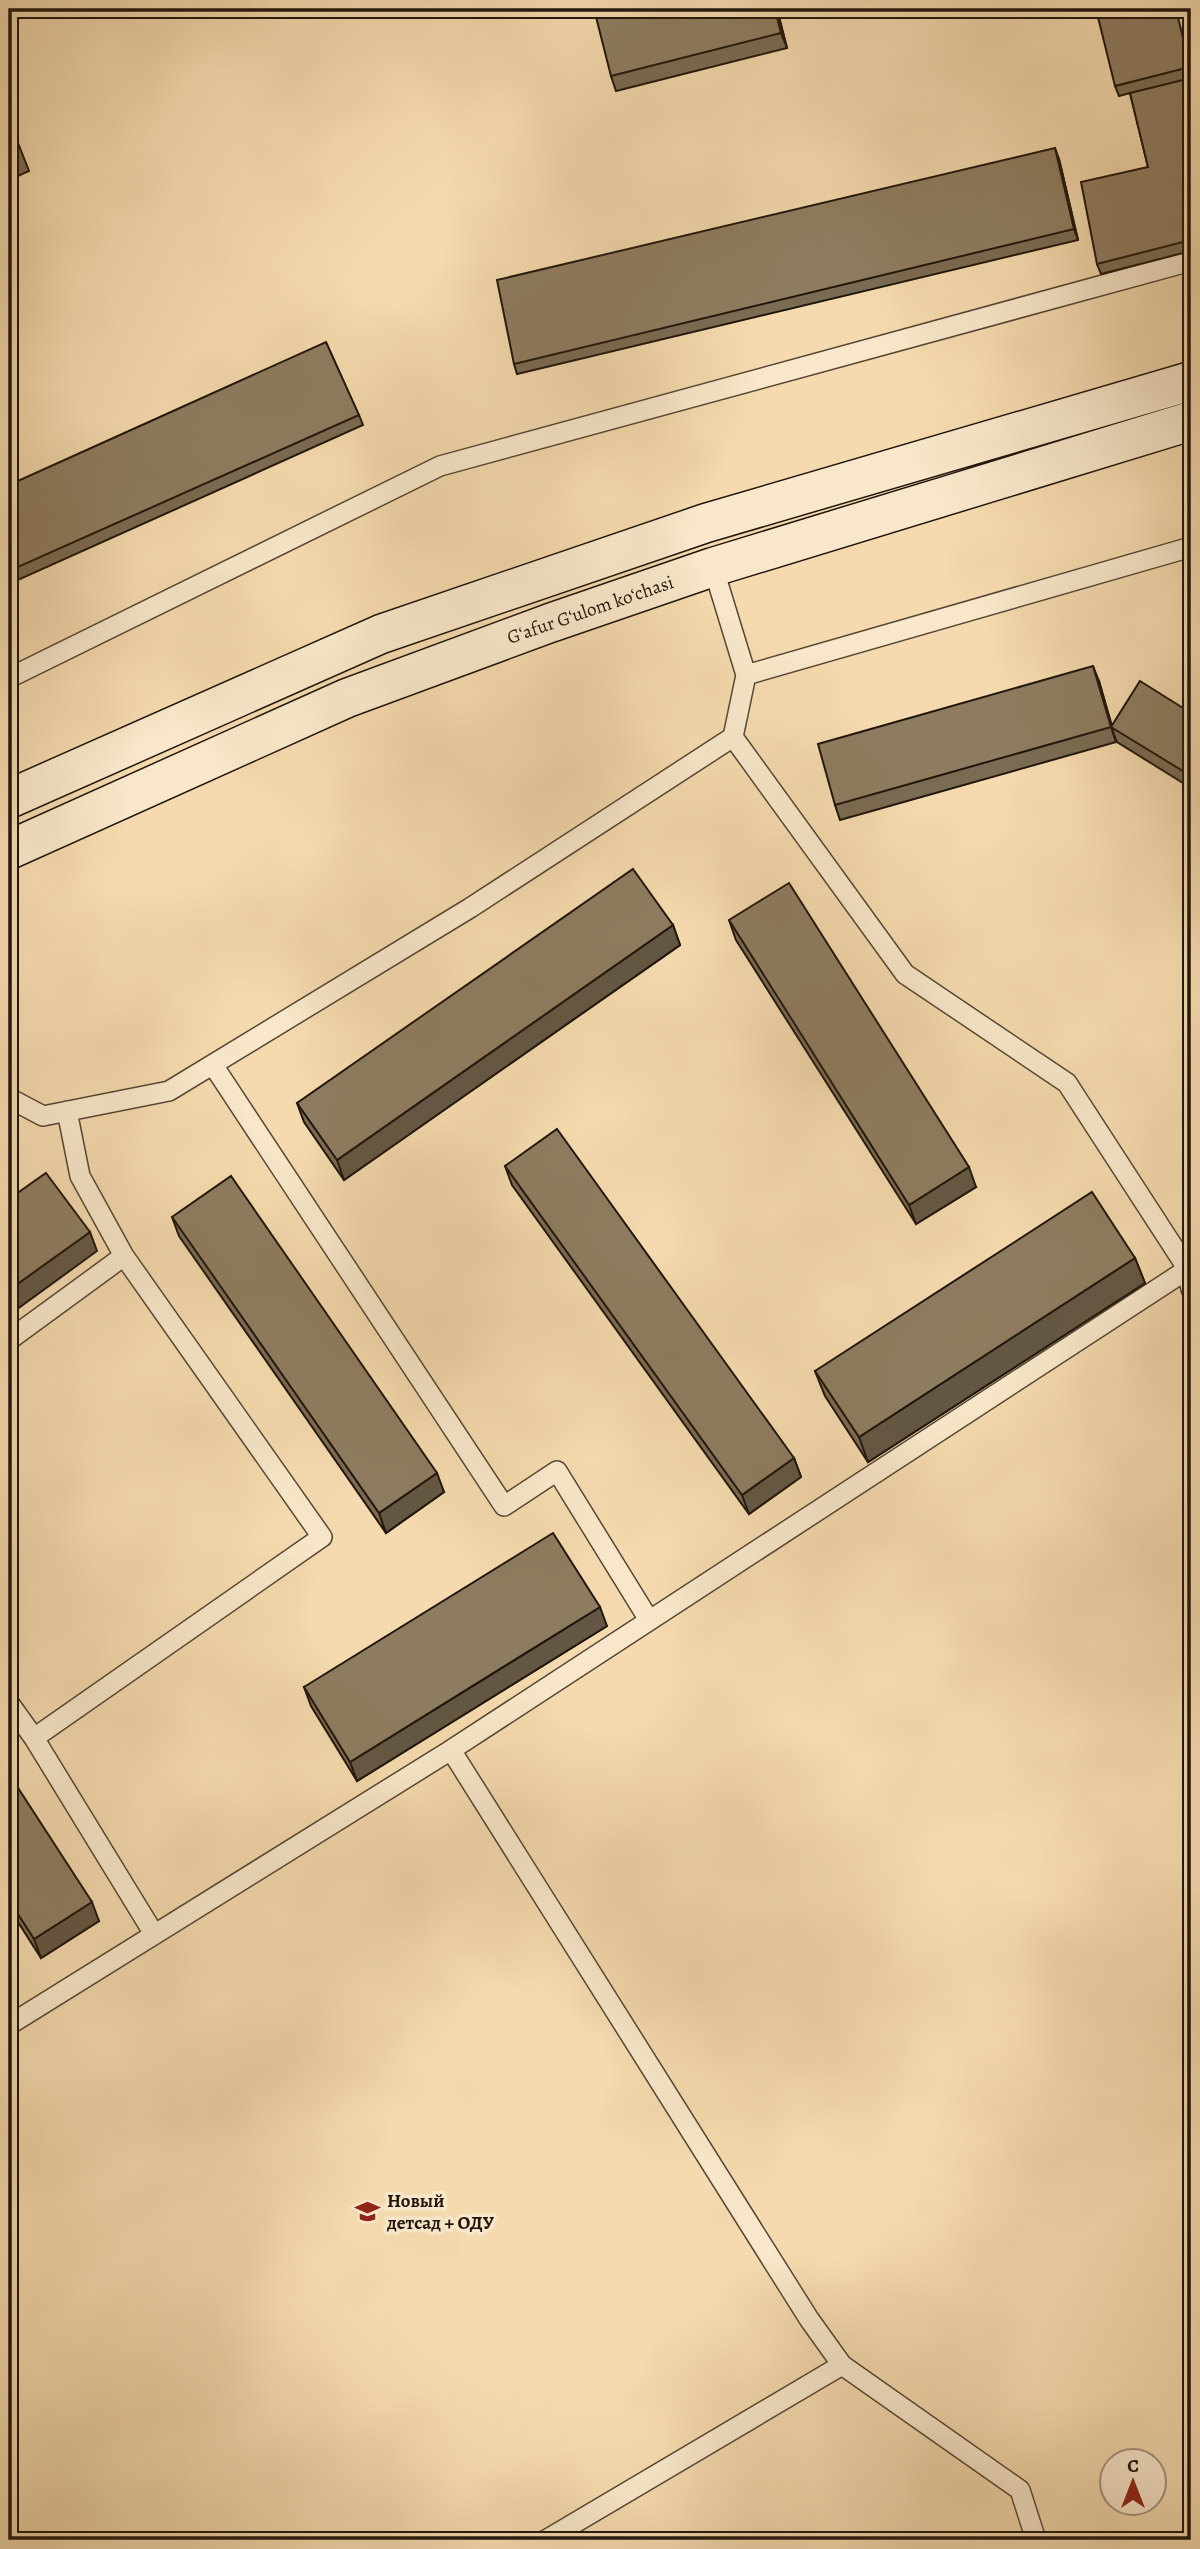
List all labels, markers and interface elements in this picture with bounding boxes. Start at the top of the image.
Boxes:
street label: Gʻafur Gʻulom koʻchasi [504,569,677,651]
place label: Новый детсад + ОДУ [386,2188,495,2236]
school or university icon: Новый детсад + ОДУ [353,2197,381,2225]
north arrow [1098,2448,1168,2518]
text: С [1127,2453,1139,2479]

